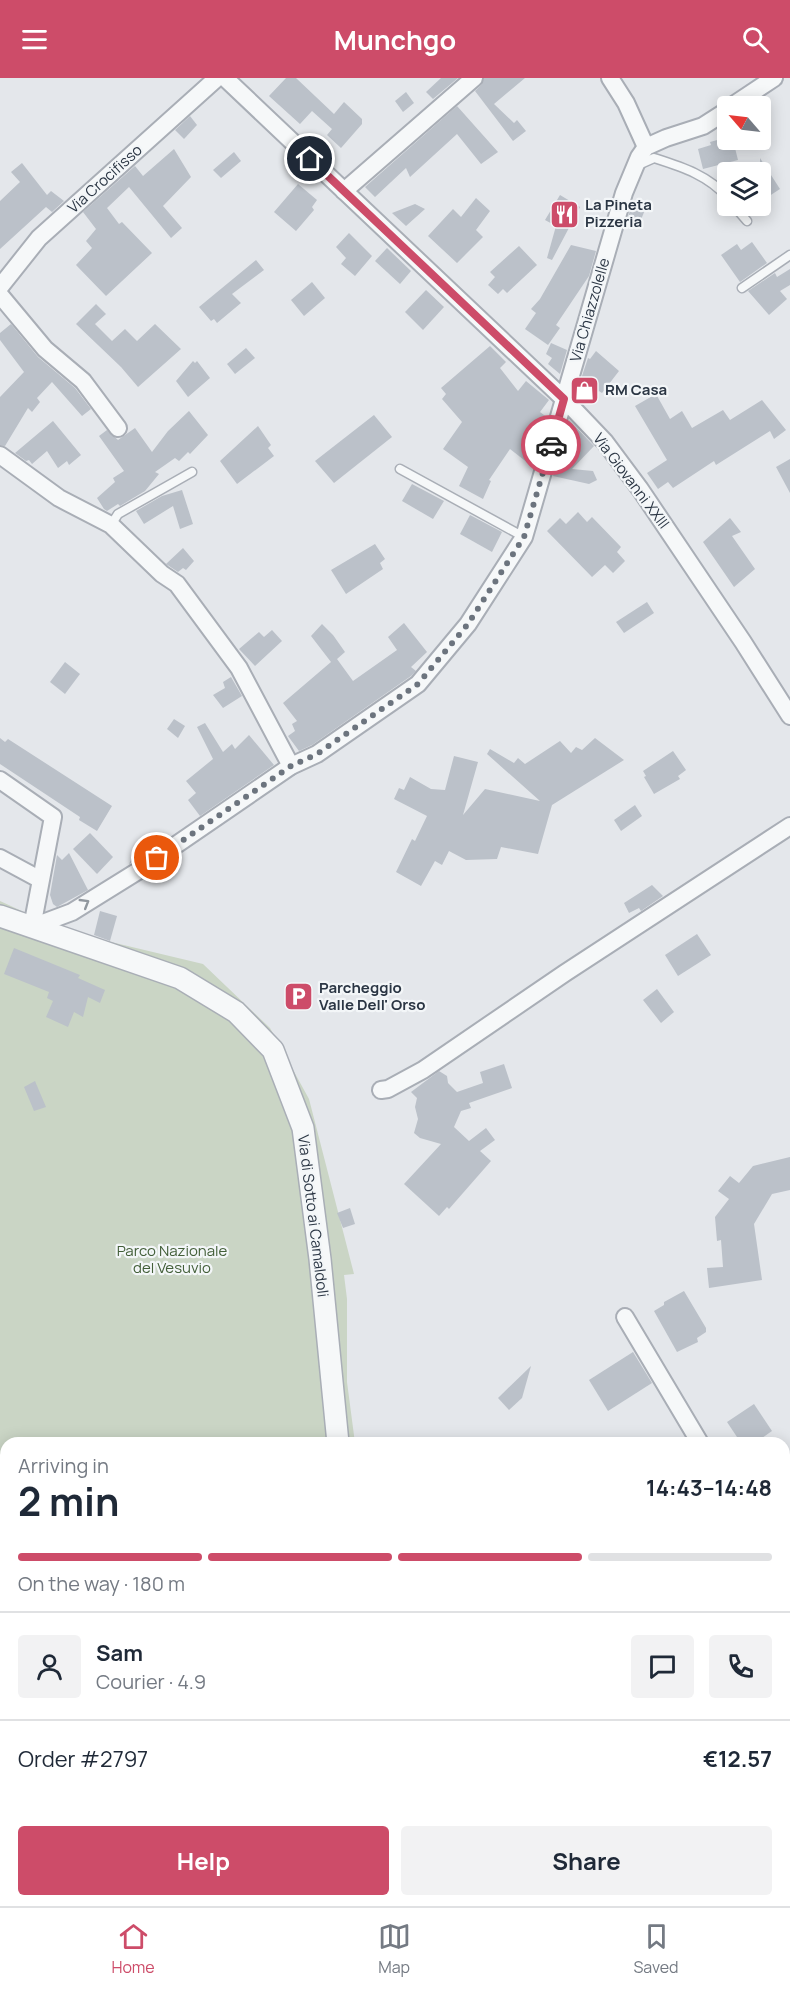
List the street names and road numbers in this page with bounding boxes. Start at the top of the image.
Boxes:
street label: Via Crocifisso [63,139,147,218]
street label: Via Chiazzolelle [565,255,614,364]
street label: Via Giovanni XXIII [588,429,674,533]
street label: Via di Sotto ai Camaldoli [293,1134,334,1298]

